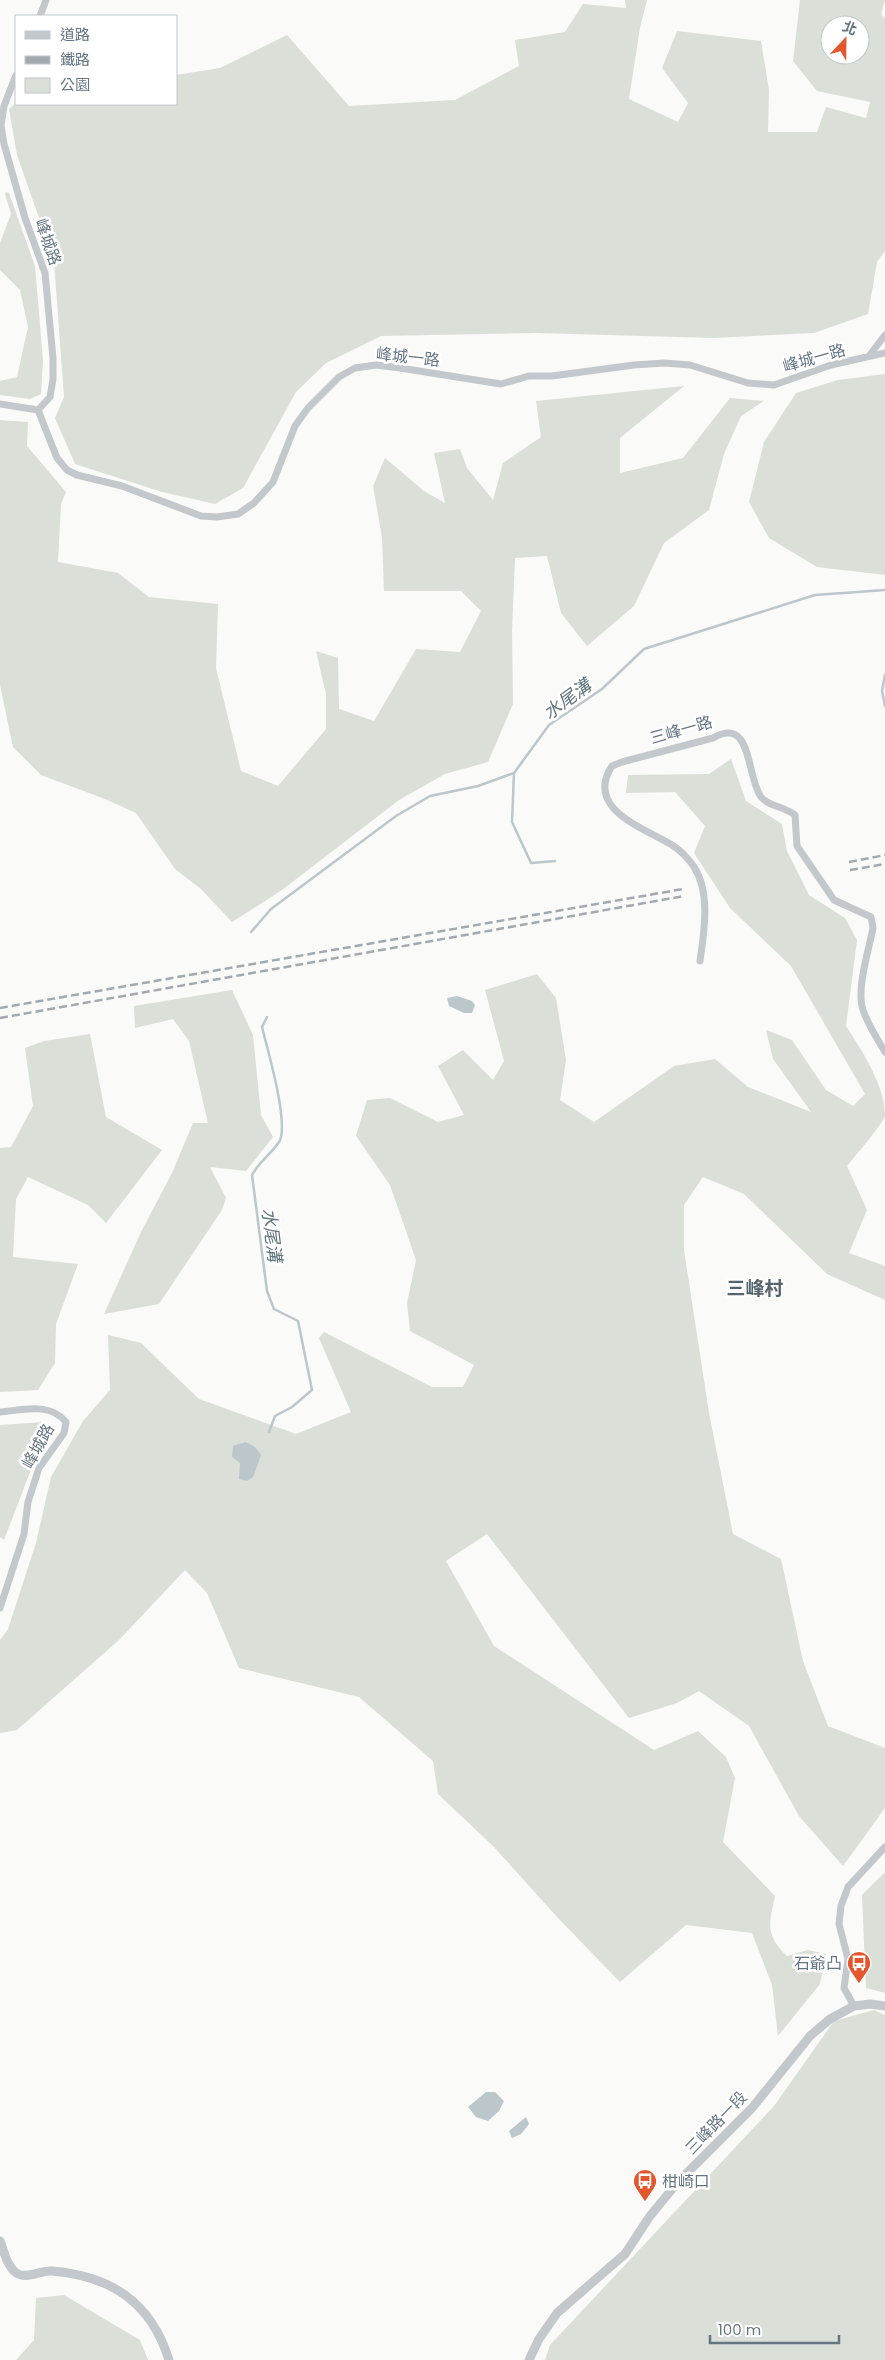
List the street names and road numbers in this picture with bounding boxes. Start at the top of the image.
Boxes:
street label: 峰城路 [29,216,67,268]
street label: 峰城一路 [780,338,848,378]
street label: 峰城一路 [375,342,441,372]
street label: 三峰一路 [647,710,715,750]
street label: 峰城路 [16,1419,60,1473]
street label: 三峰路一段 [680,2086,752,2160]

